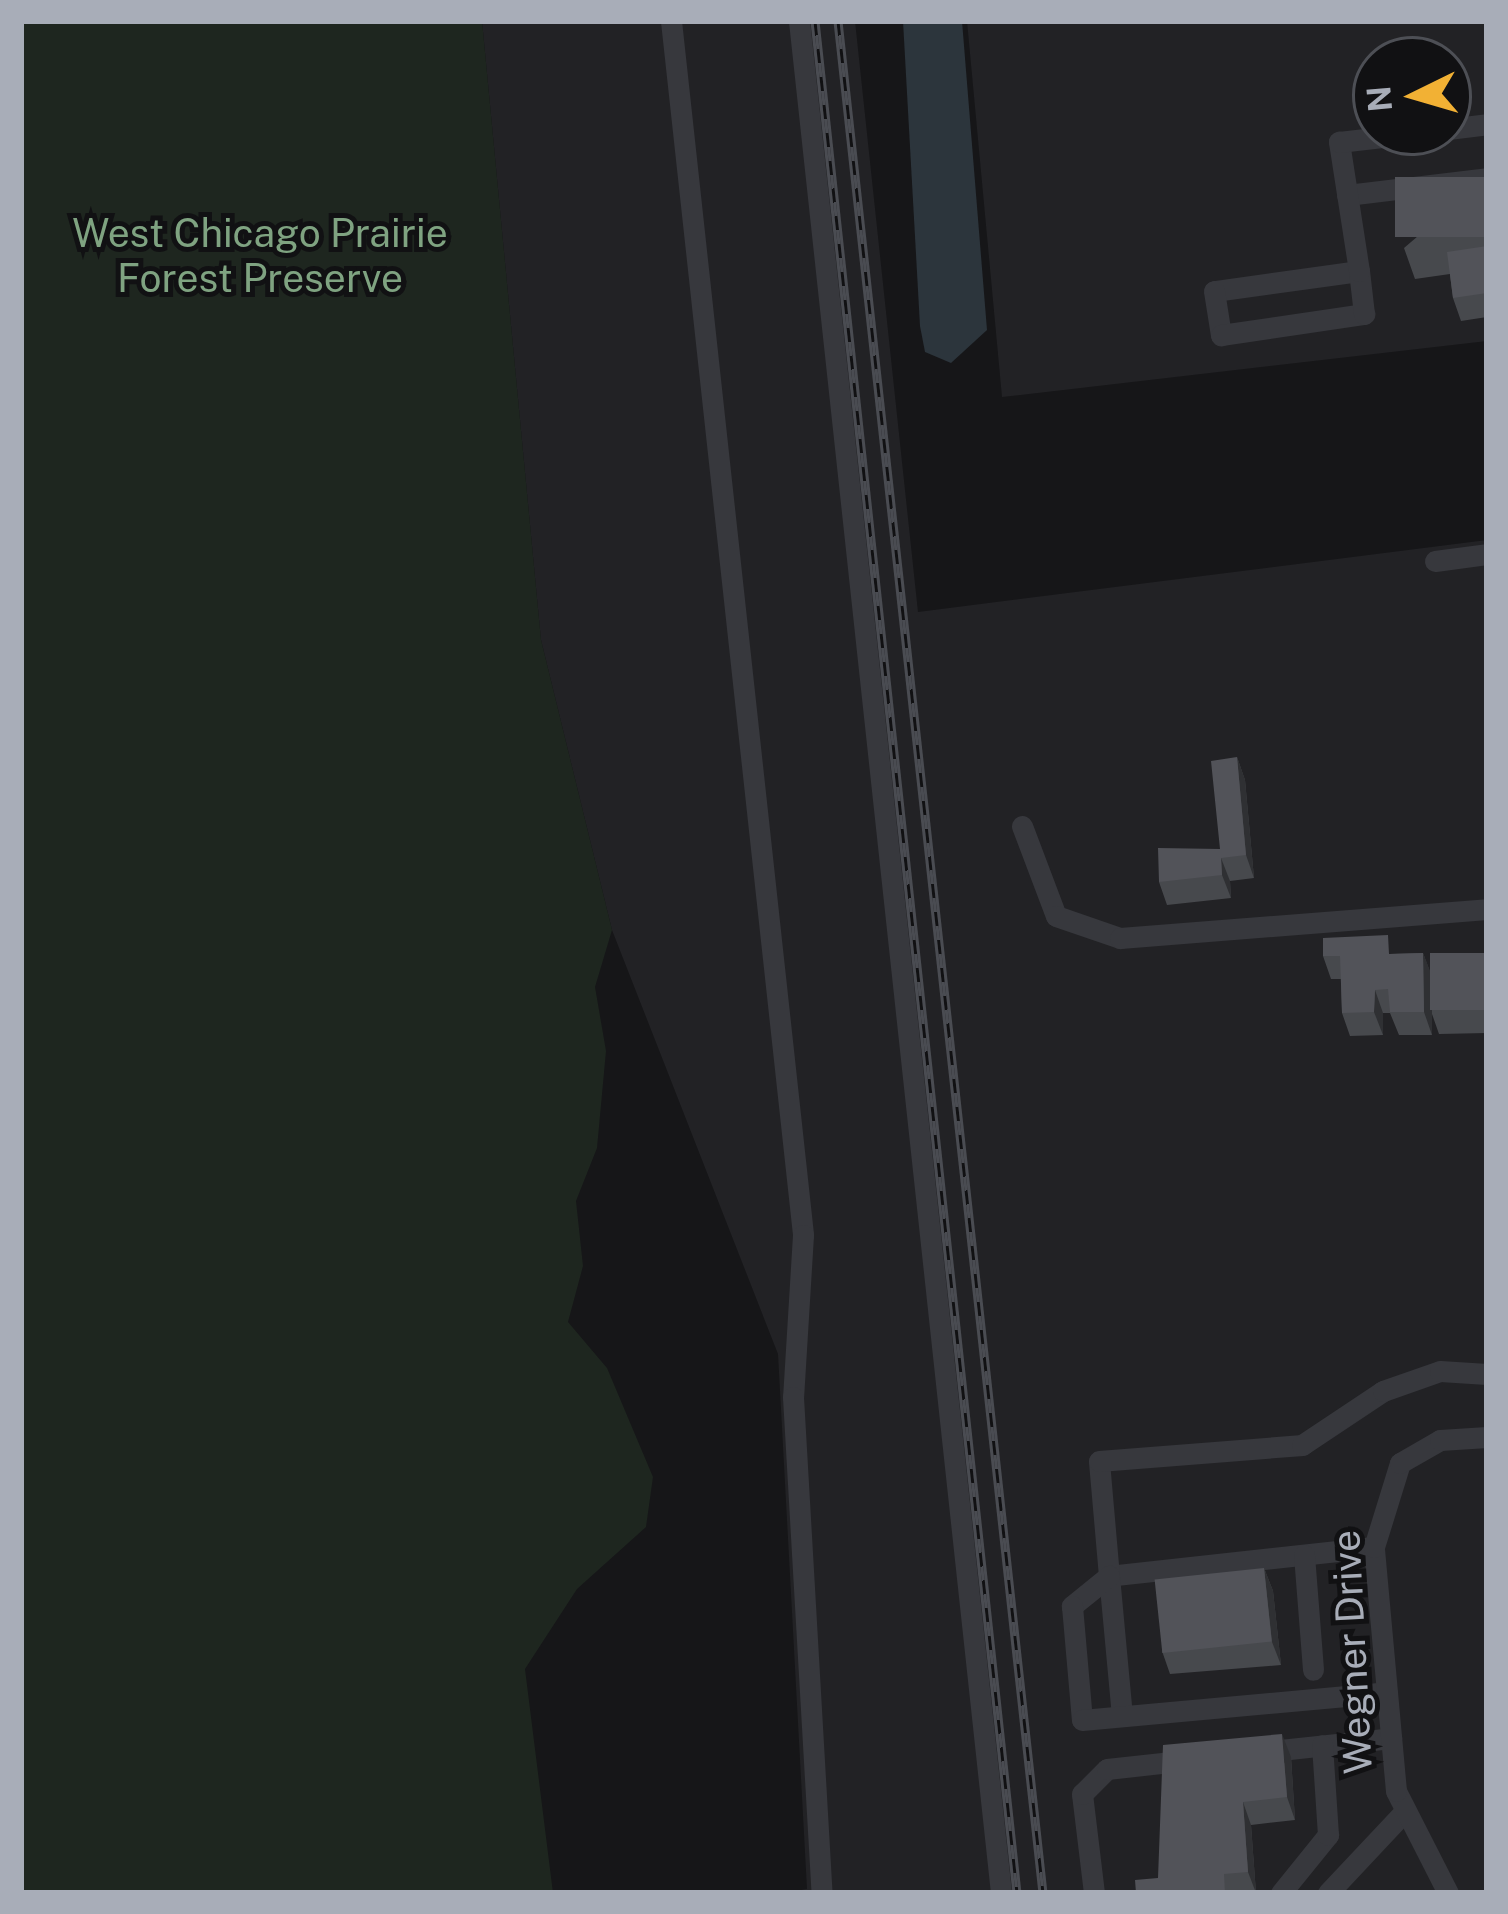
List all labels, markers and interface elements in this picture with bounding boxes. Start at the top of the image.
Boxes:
north arrow [1352,36,1472,156]
text: N [1359,84,1399,113]
park label: West Chicago Prairie Forest Preserve [72,211,448,302]
street label: Wegner Drive [1322,1529,1382,1775]

